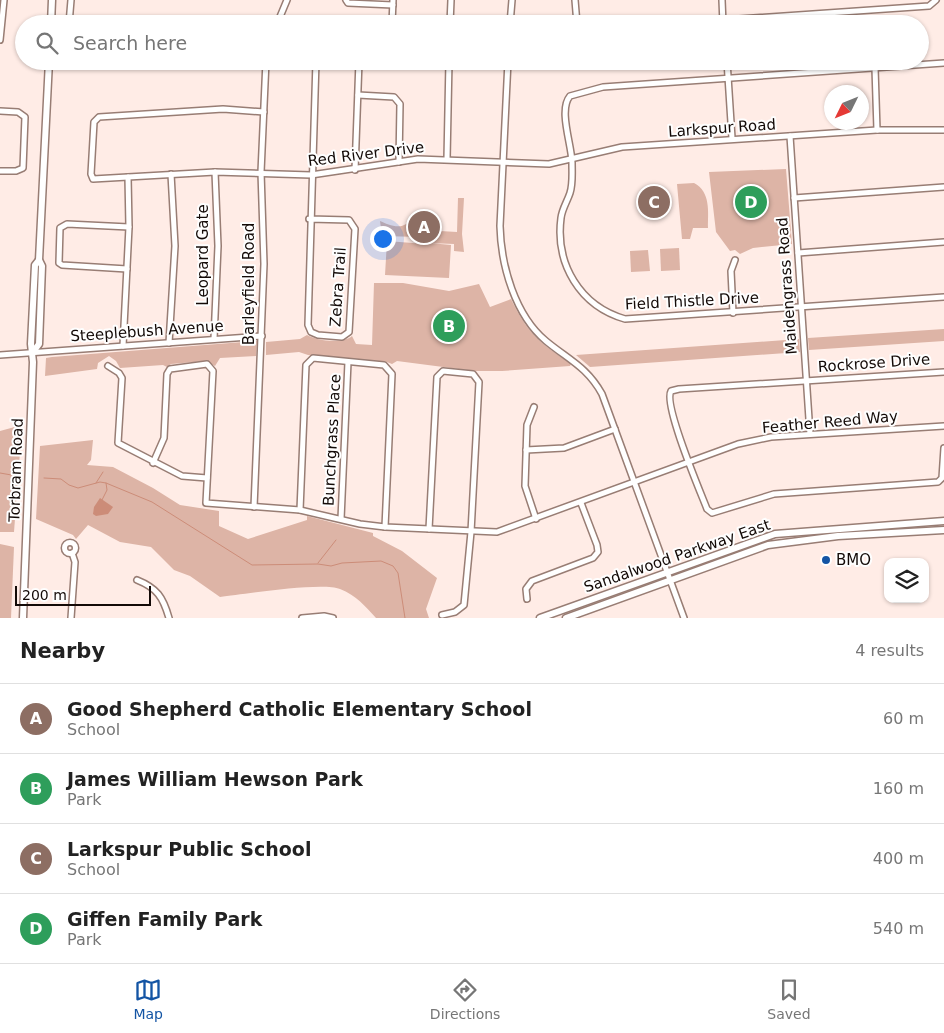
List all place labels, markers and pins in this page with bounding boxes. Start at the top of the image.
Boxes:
pin: C [638,183,670,221]
pin: D [735,183,767,221]
pin: A [408,208,440,246]
pin: B [433,307,465,345]
place label: BMO [836,551,871,569]
marker: BMO [820,554,832,566]

